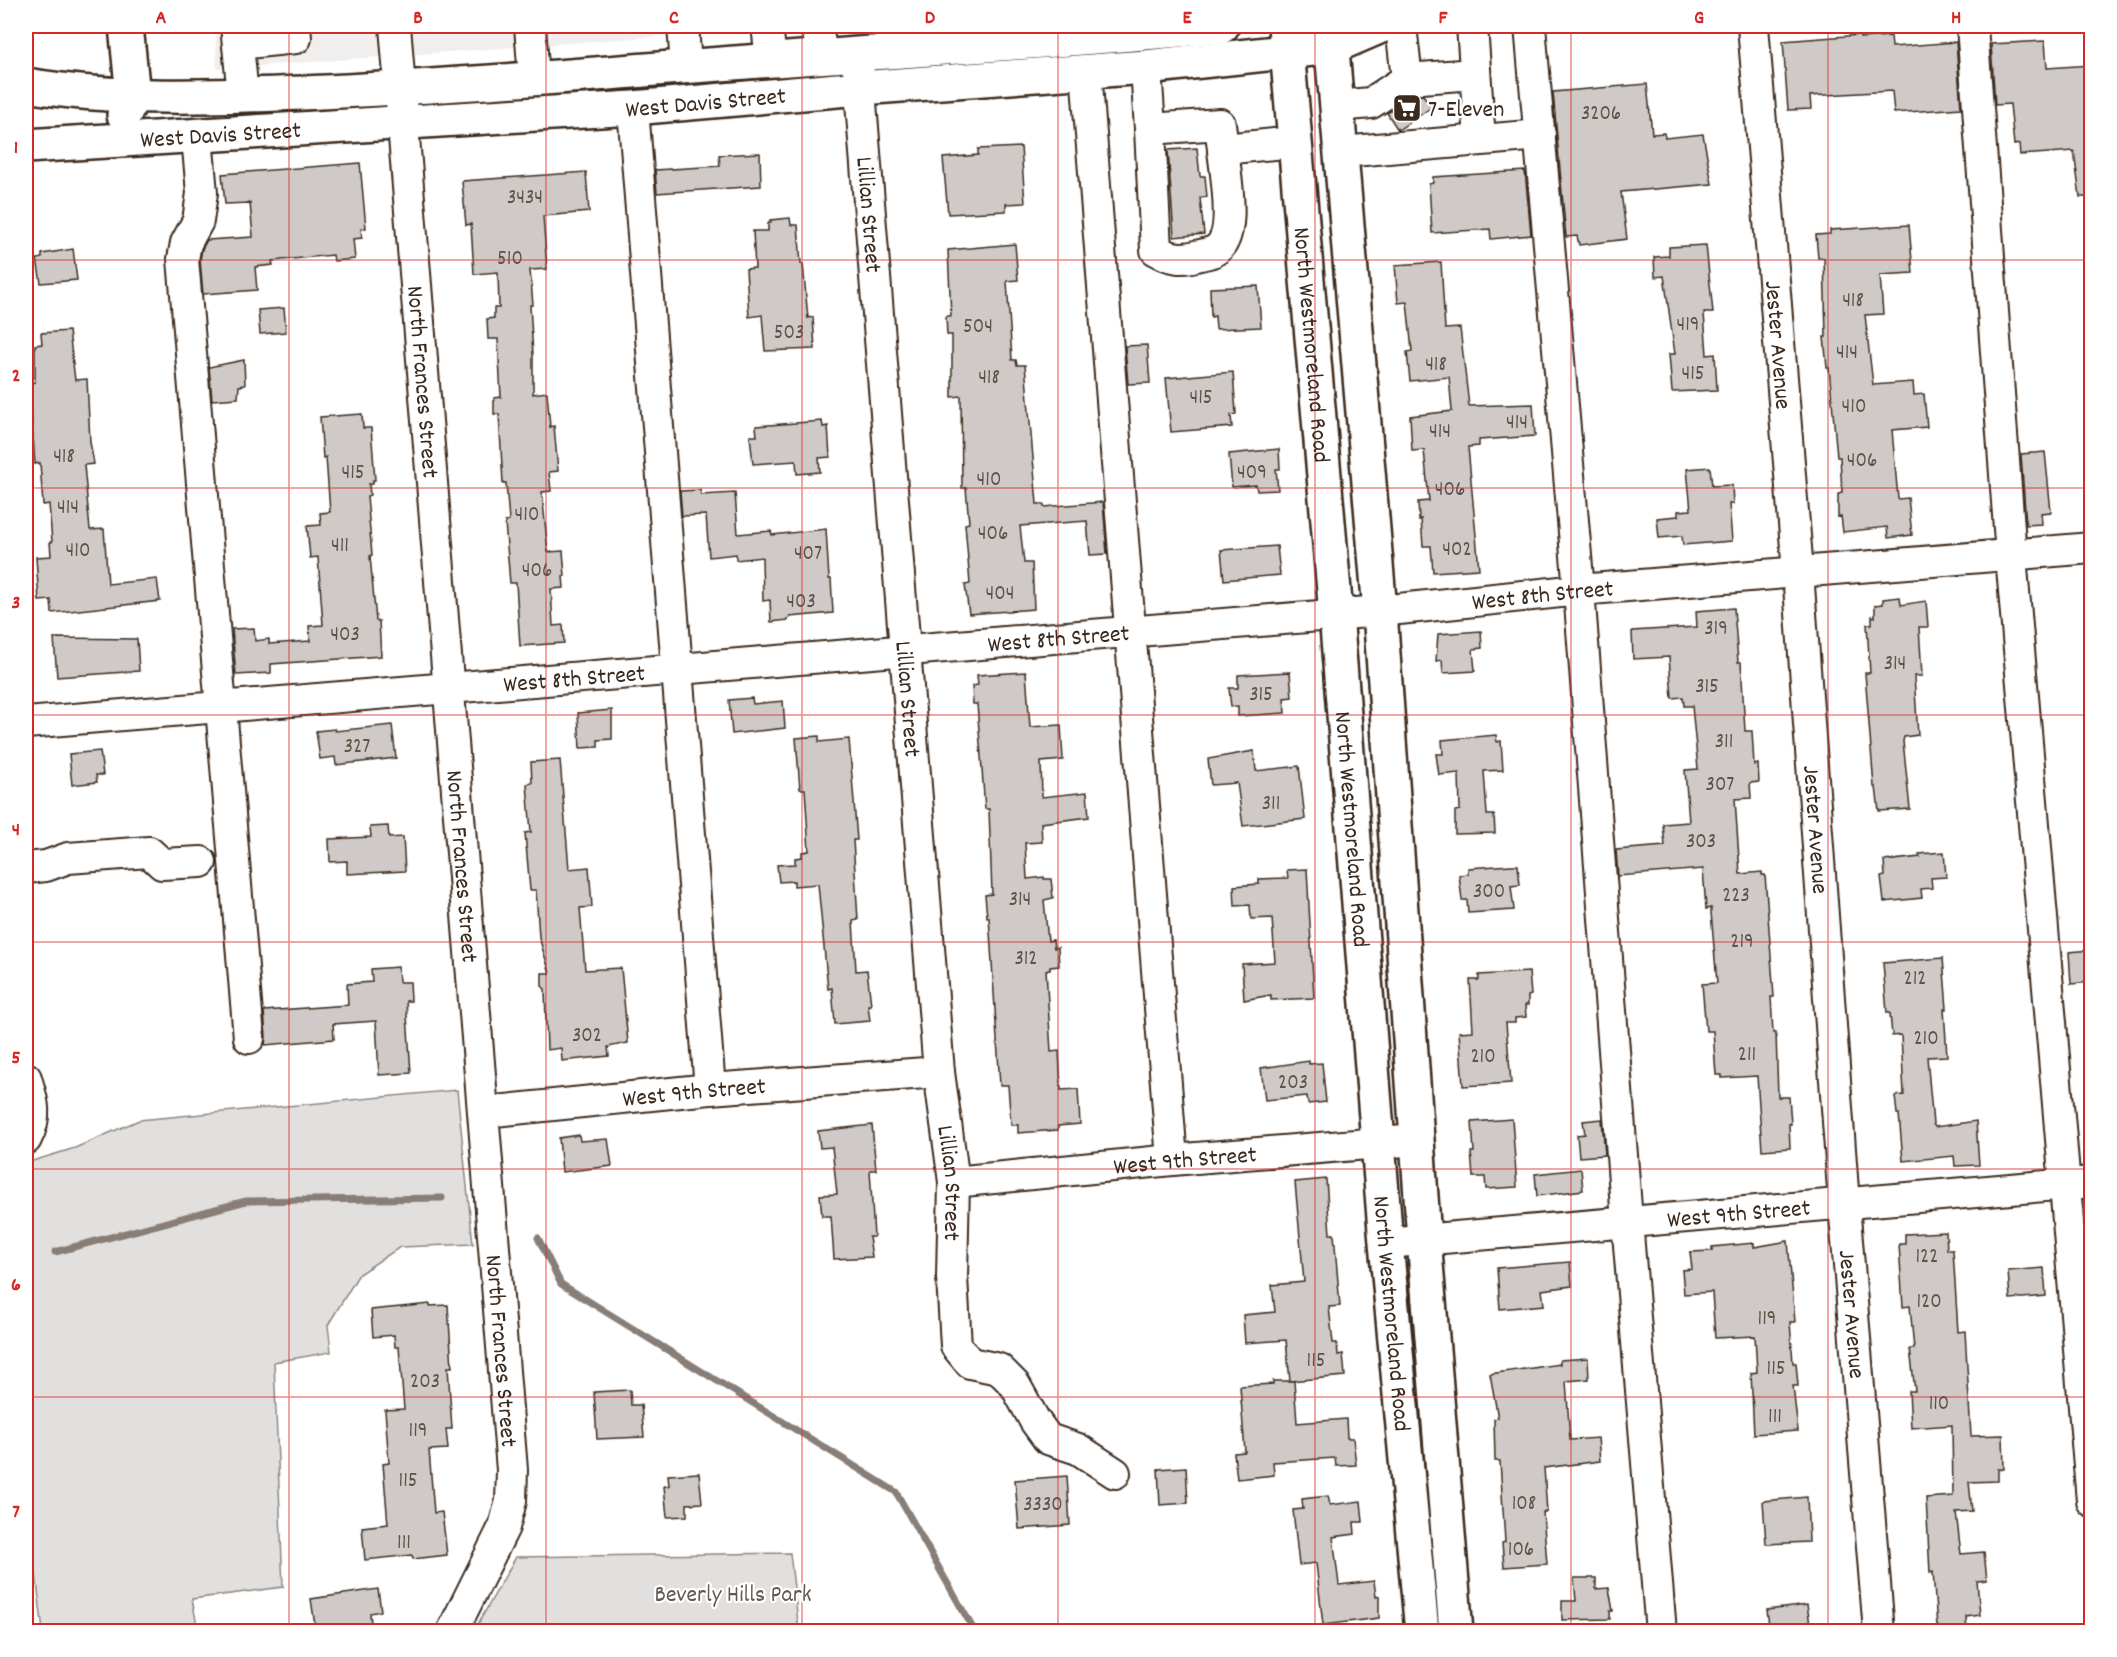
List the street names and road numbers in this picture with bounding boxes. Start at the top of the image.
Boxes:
street label: West Davis Street [625,81,788,128]
street label: West Davis Street [139,115,302,159]
street label: Lillian Street [845,155,889,274]
street label: North Westmoreland Road [1283,226,1337,464]
street label: Jester Avenue [1754,280,1799,411]
street label: North Frances Street [396,285,446,480]
street label: West 8th Street [1470,573,1615,621]
street label: West 8th Street [986,618,1131,663]
street label: Lillian Street [884,640,928,759]
street label: West 8th Street [502,658,647,703]
street label: North Westmoreland Road [1324,710,1376,949]
street label: Jester Avenue [1792,764,1835,895]
street label: North Frances Street [435,769,485,964]
street label: West 9th Street [621,1071,767,1118]
street label: Lillian Street [926,1123,968,1241]
street label: West 9th Street [1112,1139,1258,1186]
street label: West 9th Street [1666,1192,1812,1239]
street label: North Westmoreland Road [1362,1195,1417,1433]
street label: Jester Avenue [1828,1249,1872,1380]
street label: North Frances Street [475,1253,524,1449]

